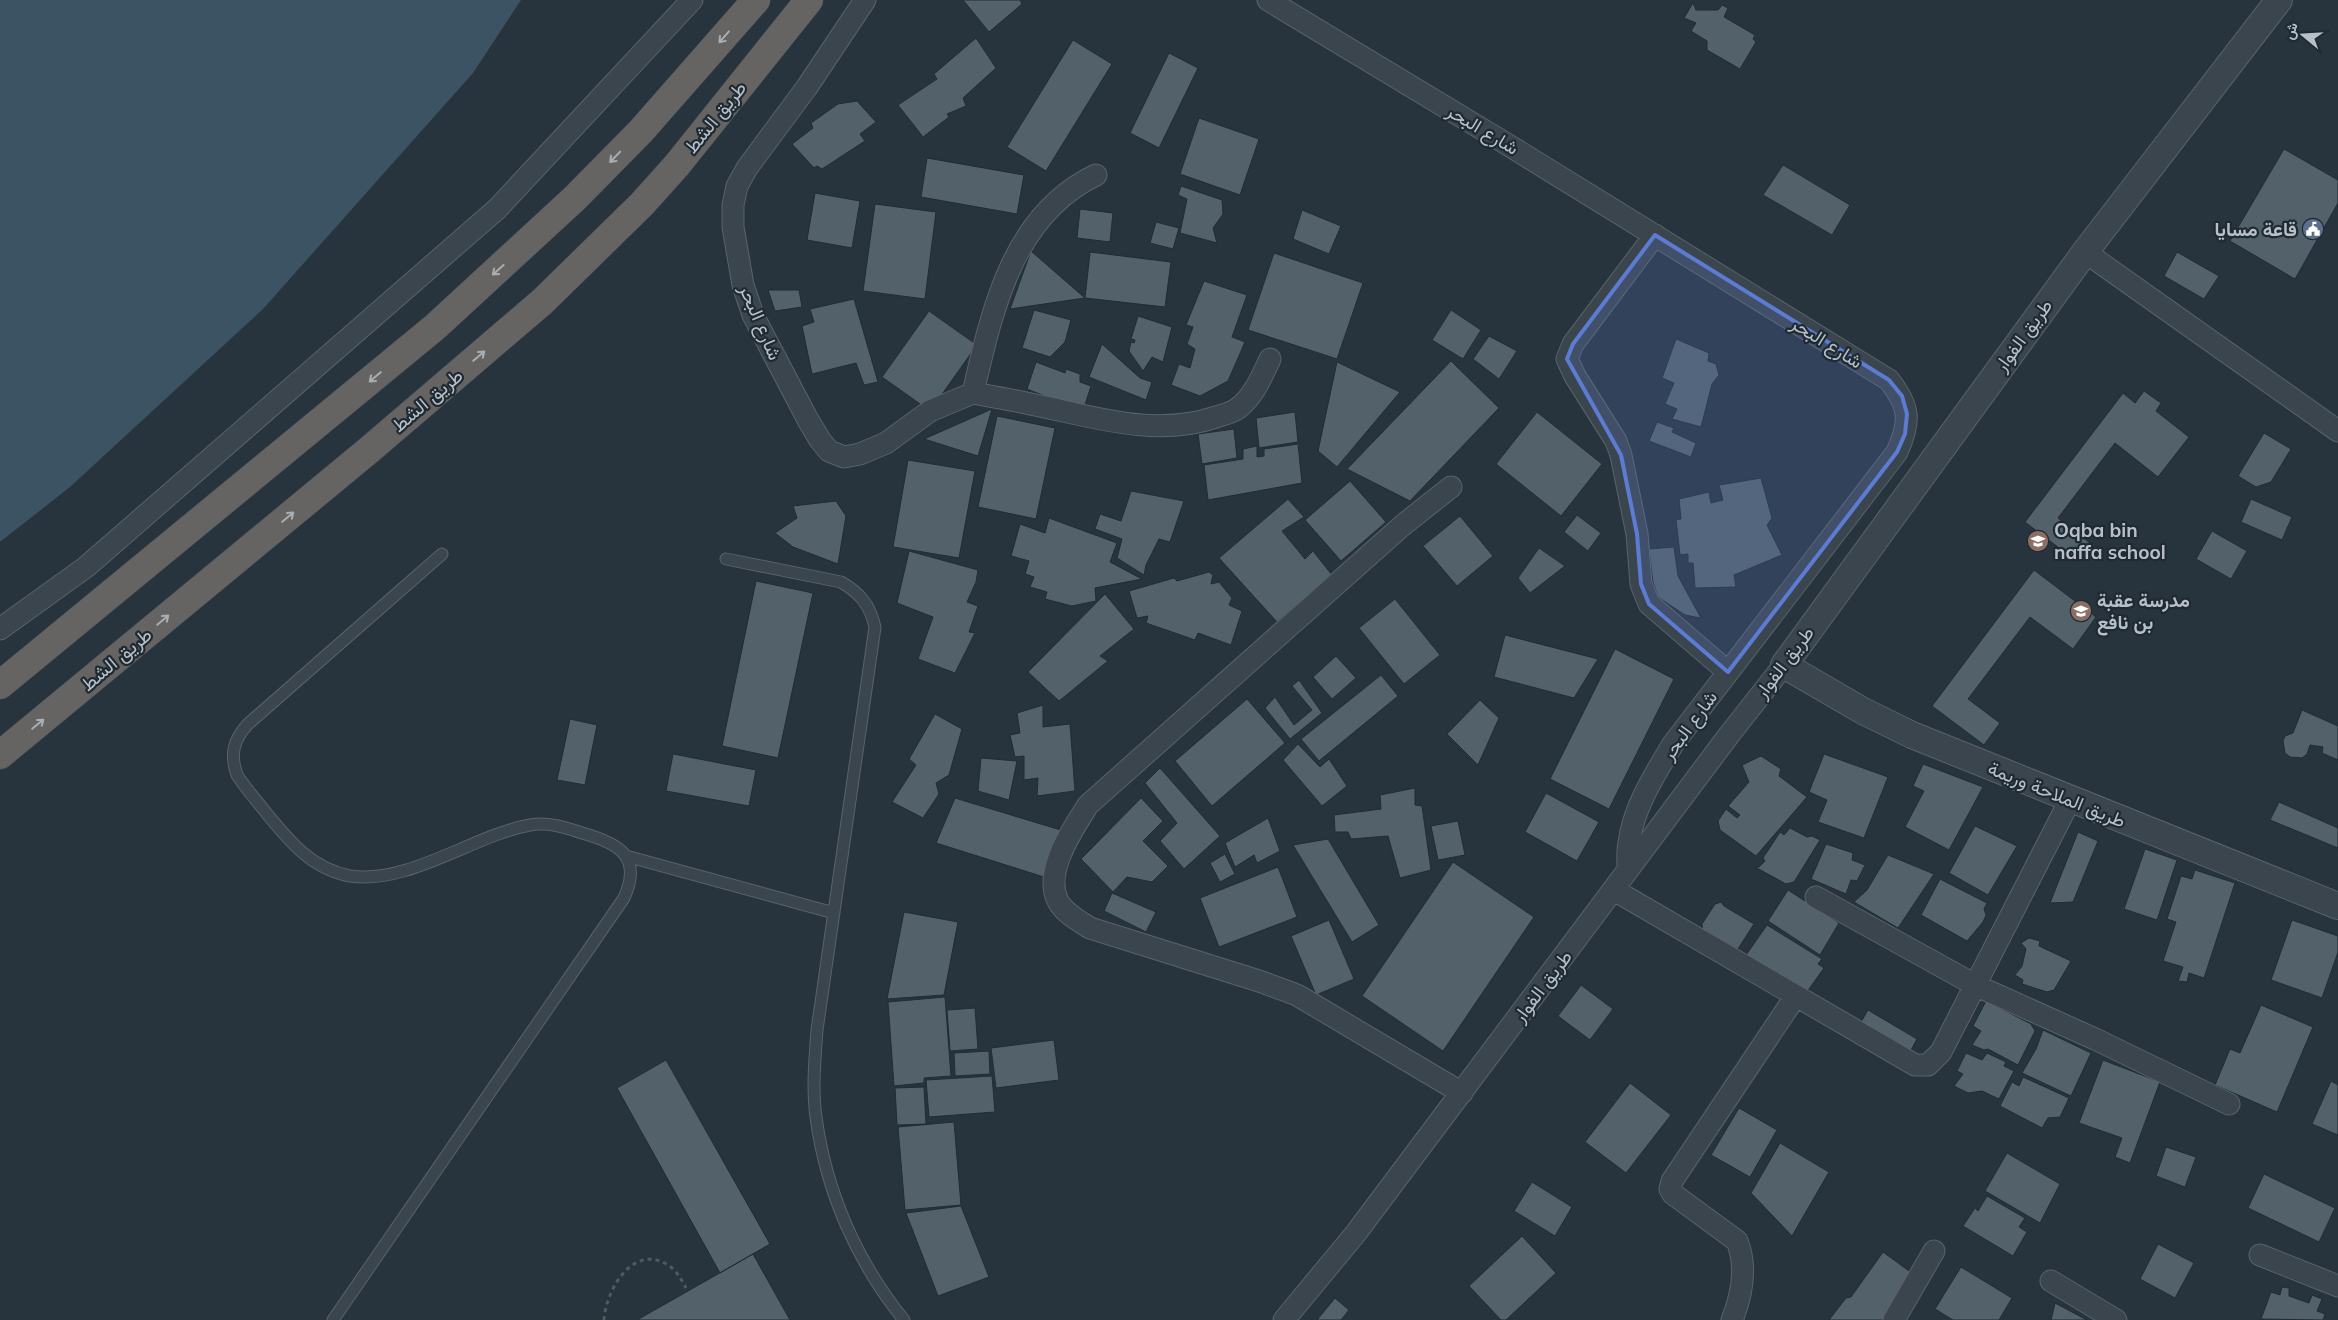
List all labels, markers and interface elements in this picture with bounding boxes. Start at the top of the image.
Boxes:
north arrow [2278,10,2328,60]
text: ش [2279,20,2302,42]
one-way arrow [718,30,729,43]
street label: طريق الشط [679,76,751,158]
street label: شارع البحر [1441,98,1523,161]
one-way arrow [609,151,621,164]
place label: قاعة مسايا [2215,217,2297,241]
public building icon: قاعة مسايا [2301,217,2325,241]
one-way arrow [491,264,504,276]
street label: شارع البحر [733,280,788,364]
street label: طريق الفوار [1988,294,2057,377]
street label: شارع البحر [1785,310,1867,374]
one-way arrow [473,350,486,361]
street label: طريق الشط [386,363,468,437]
one-way arrow [369,371,382,382]
one-way arrow [281,511,294,522]
place label: Oqba bin naffa school [2054,518,2166,564]
school or university icon: Oqba bin naffa school [2026,529,2050,553]
place label: مدرسة عقبة بن نافع [2097,588,2190,636]
school or university icon: مدرسة عقبة بن نافع [2069,599,2093,623]
one-way arrow [156,615,169,626]
street label: طريق الفوار [1749,621,1819,704]
street label: طريق الشط [75,622,157,696]
street label: شارع البحر [1655,686,1723,766]
one-way arrow [31,718,44,729]
street label: طريق الملاحة وريمة [1985,755,2129,833]
street label: طريق الفوار [1507,945,1577,1028]

